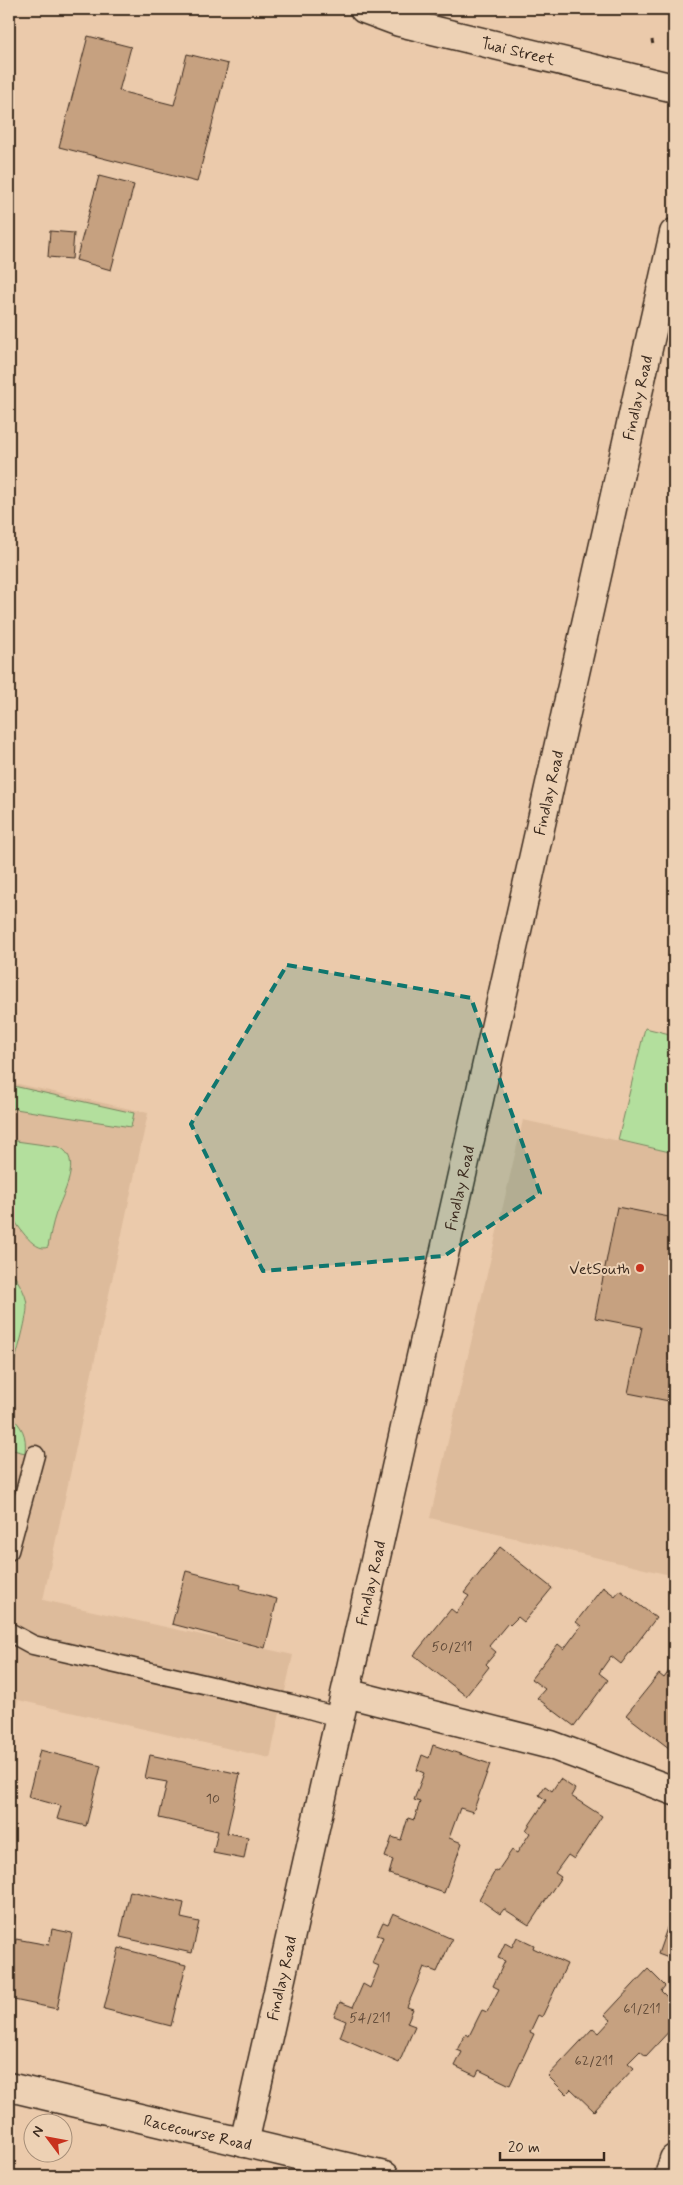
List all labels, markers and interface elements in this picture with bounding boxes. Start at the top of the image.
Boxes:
street label: Tuai Street [479,33,558,71]
street label: Findlay Road [619,354,658,442]
street label: Findlay Road [530,749,569,838]
street label: Findlay Road [441,1144,480,1233]
place label: VetSouth [569,1259,630,1280]
marker: VetSouth [634,1262,646,1274]
street label: Findlay Road [352,1539,391,1628]
house number: 50/211 [432,1638,472,1656]
house number: 10 [206,1790,220,1808]
street label: Findlay Road [263,1934,302,2023]
house number: 61/211 [623,2000,661,2018]
house number: 54/211 [349,2009,391,2027]
house number: 62/211 [575,2052,614,2070]
street label: Racecourse Road [141,2110,254,2156]
north arrow [22,2112,72,2162]
text: N [28,2123,48,2140]
scale bar [500,2130,604,2162]
text: 20 m [508,2138,540,2158]

